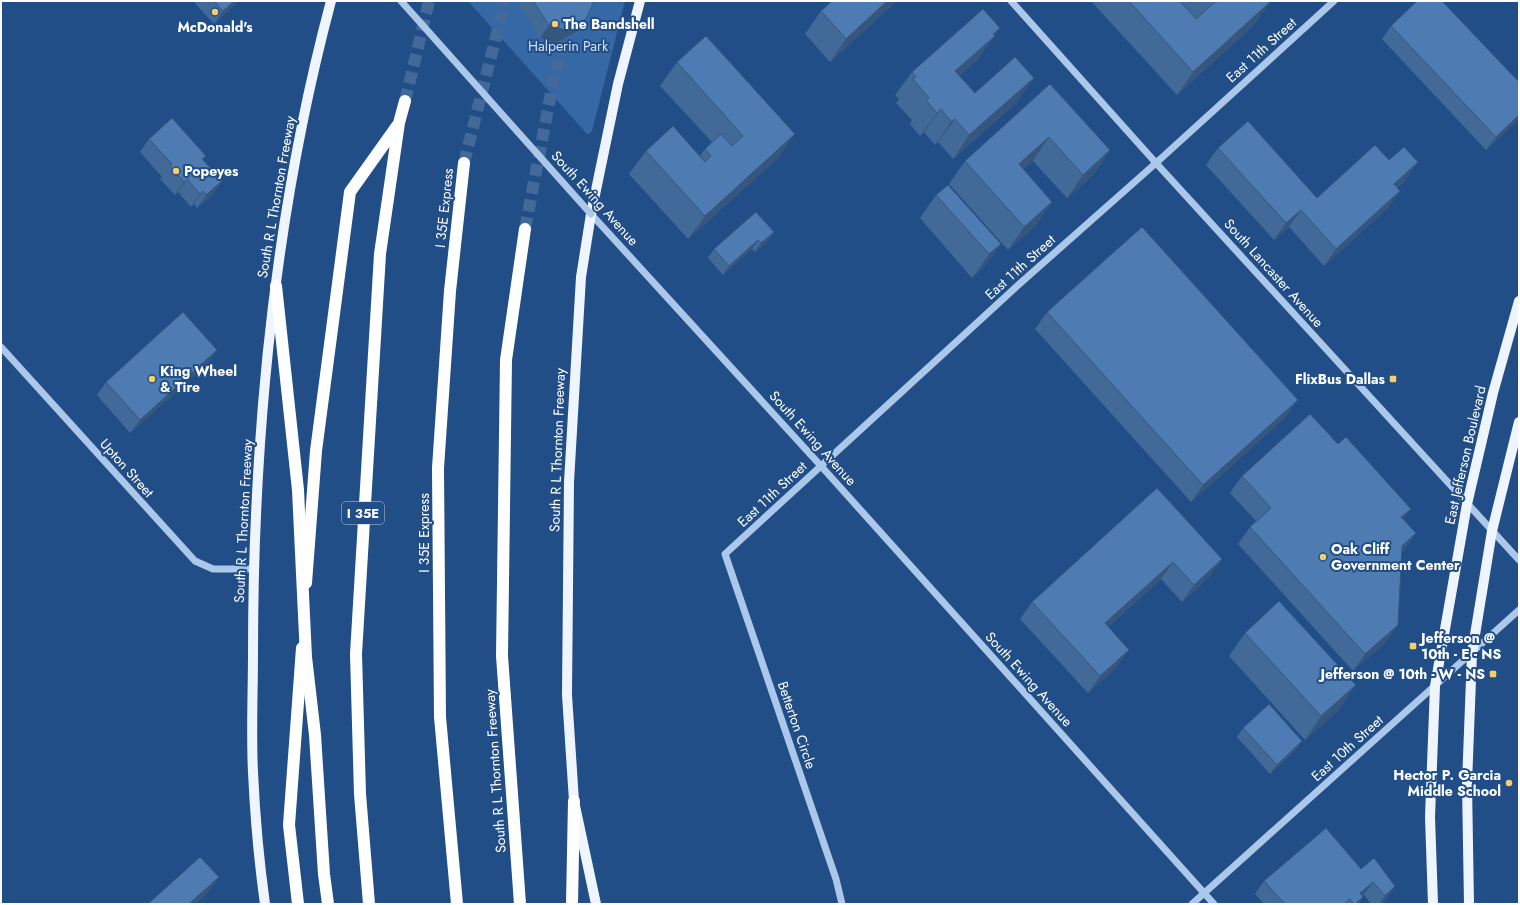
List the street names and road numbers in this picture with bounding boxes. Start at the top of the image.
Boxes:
street label: East 11th Street [1221,13,1301,87]
street label: South R L Thornton Freeway [252,114,300,280]
street label: South Ewing Avenue [547,146,643,250]
street label: I 35E Express [430,167,458,249]
street label: South Lancaster Avenue [1220,214,1328,332]
street label: East 11th Street [980,230,1060,304]
street label: South R L Thornton Freeway [544,367,570,532]
street label: East Jefferson Boulevard [1439,384,1491,526]
street label: South Ewing Avenue [765,386,861,490]
street label: Upton Street [95,434,159,502]
street label: South R L Thornton Freeway [229,438,257,604]
street label: East 11th Street [733,456,812,532]
street label: I 35E Express [414,493,434,573]
road number: I 35E [342,502,384,524]
street label: South Ewing Avenue [981,627,1077,731]
street label: Betterton Circle [773,679,821,771]
street label: South R L Thornton Freeway [479,688,511,854]
street label: East 10th Street [1307,710,1388,786]

